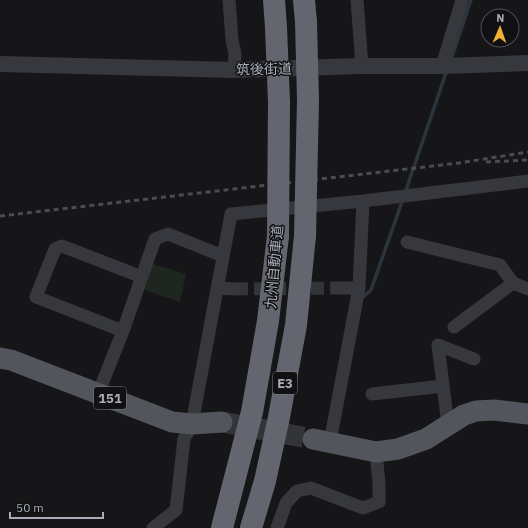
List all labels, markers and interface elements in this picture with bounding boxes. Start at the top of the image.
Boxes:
north arrow [480,8,520,48]
text: N [496,11,505,25]
street label: 筑後街道 [236,60,292,78]
street label: 九州自動車道 [261,224,287,310]
road number: E3 [273,372,297,394]
road number: 151 [94,387,126,409]
scale bar [10,494,103,520]
text: 50 m [16,500,44,515]

